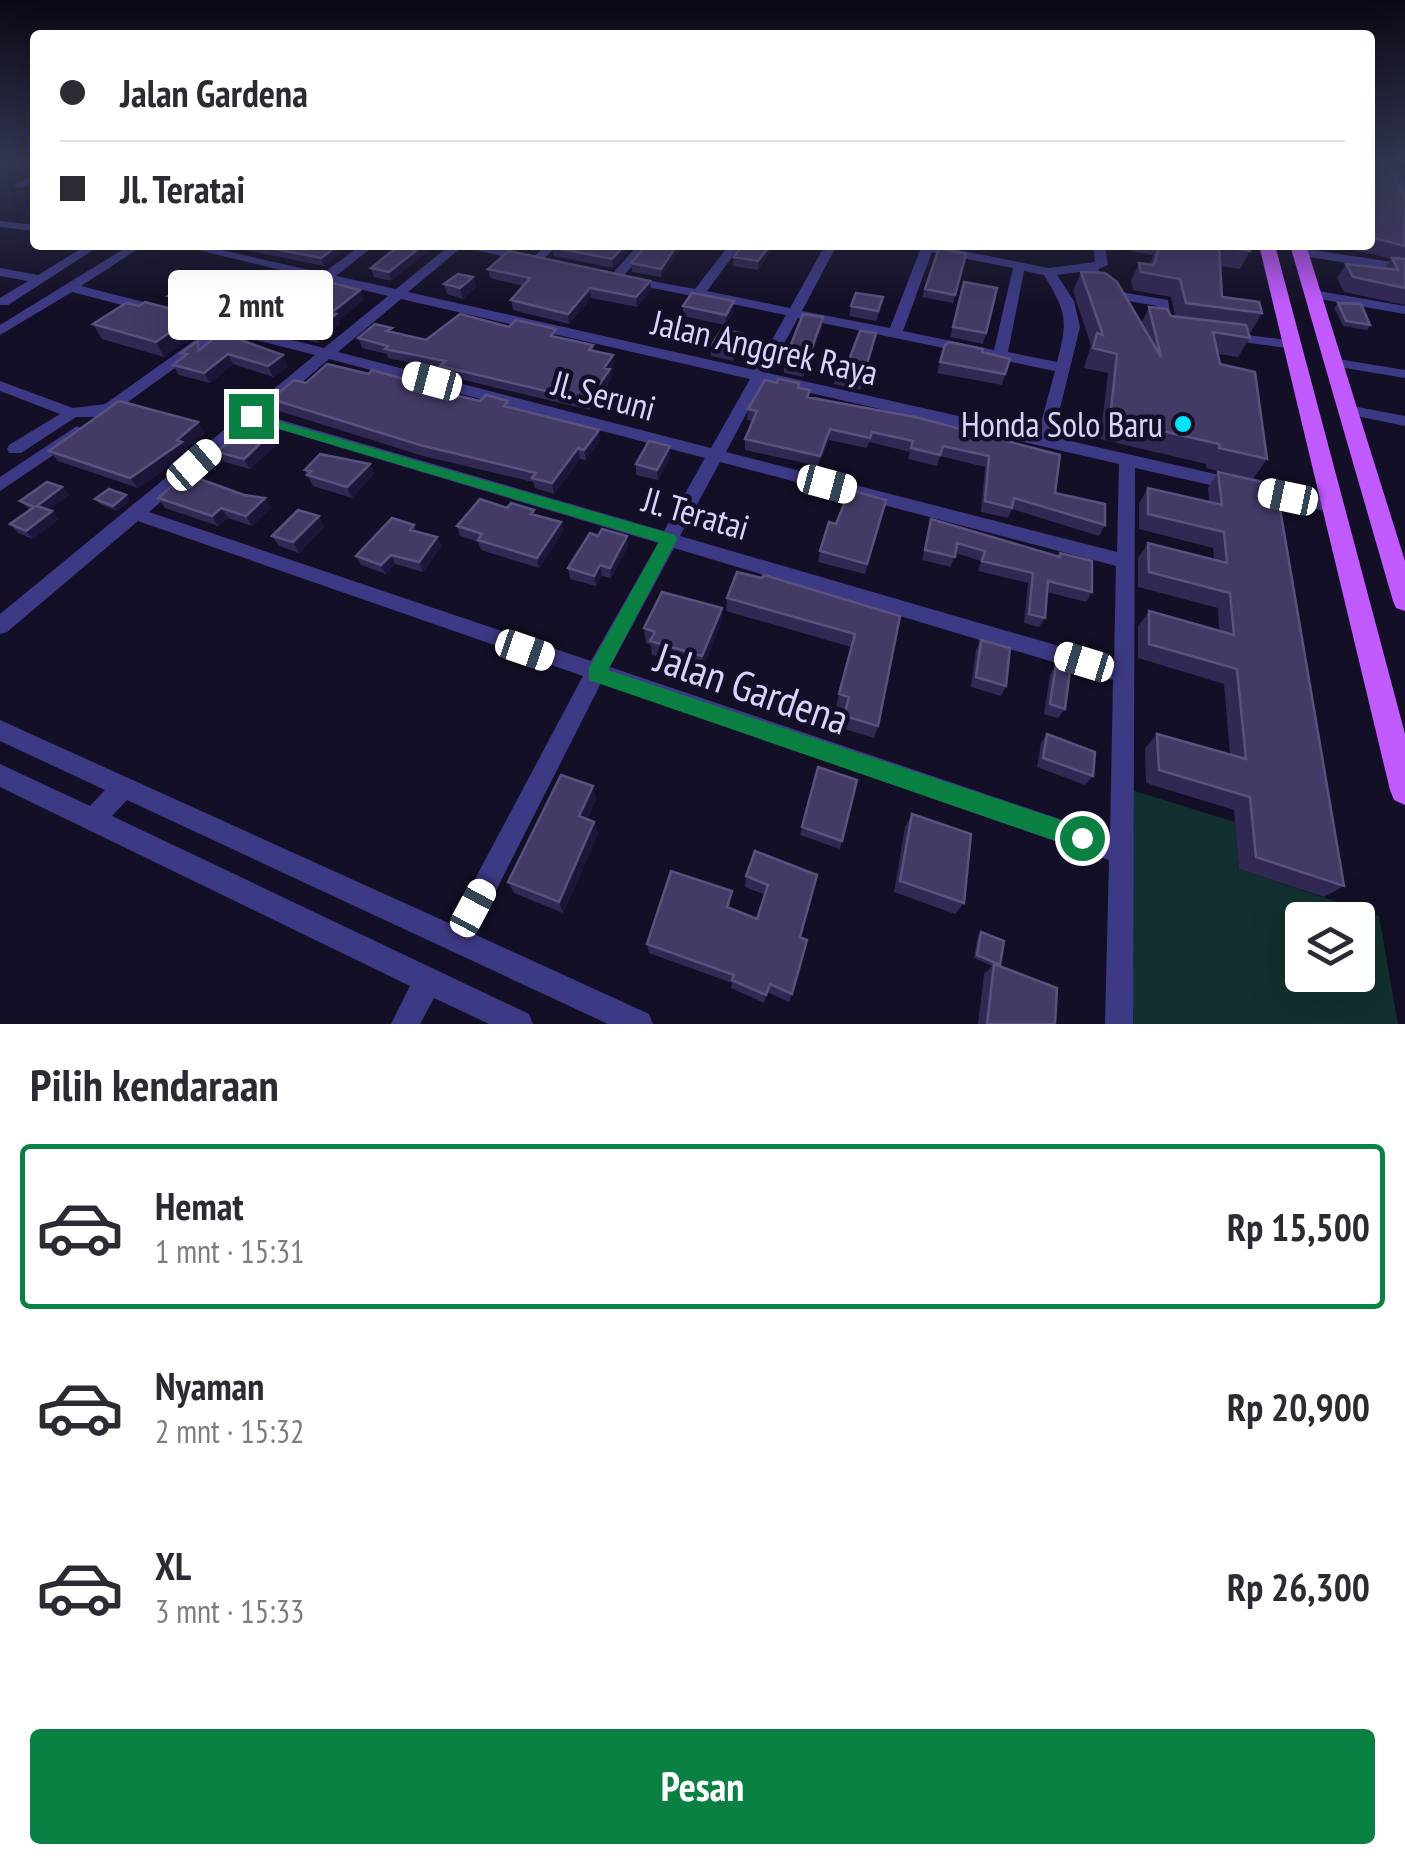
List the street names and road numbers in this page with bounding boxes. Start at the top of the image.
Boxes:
street label: Jalan Anggrek Raya [646,298,883,395]
street label: Jl. Seruni [546,359,661,431]
street label: Jl. Teratai [637,476,754,550]
street label: Jalan Gardena [646,629,856,747]

